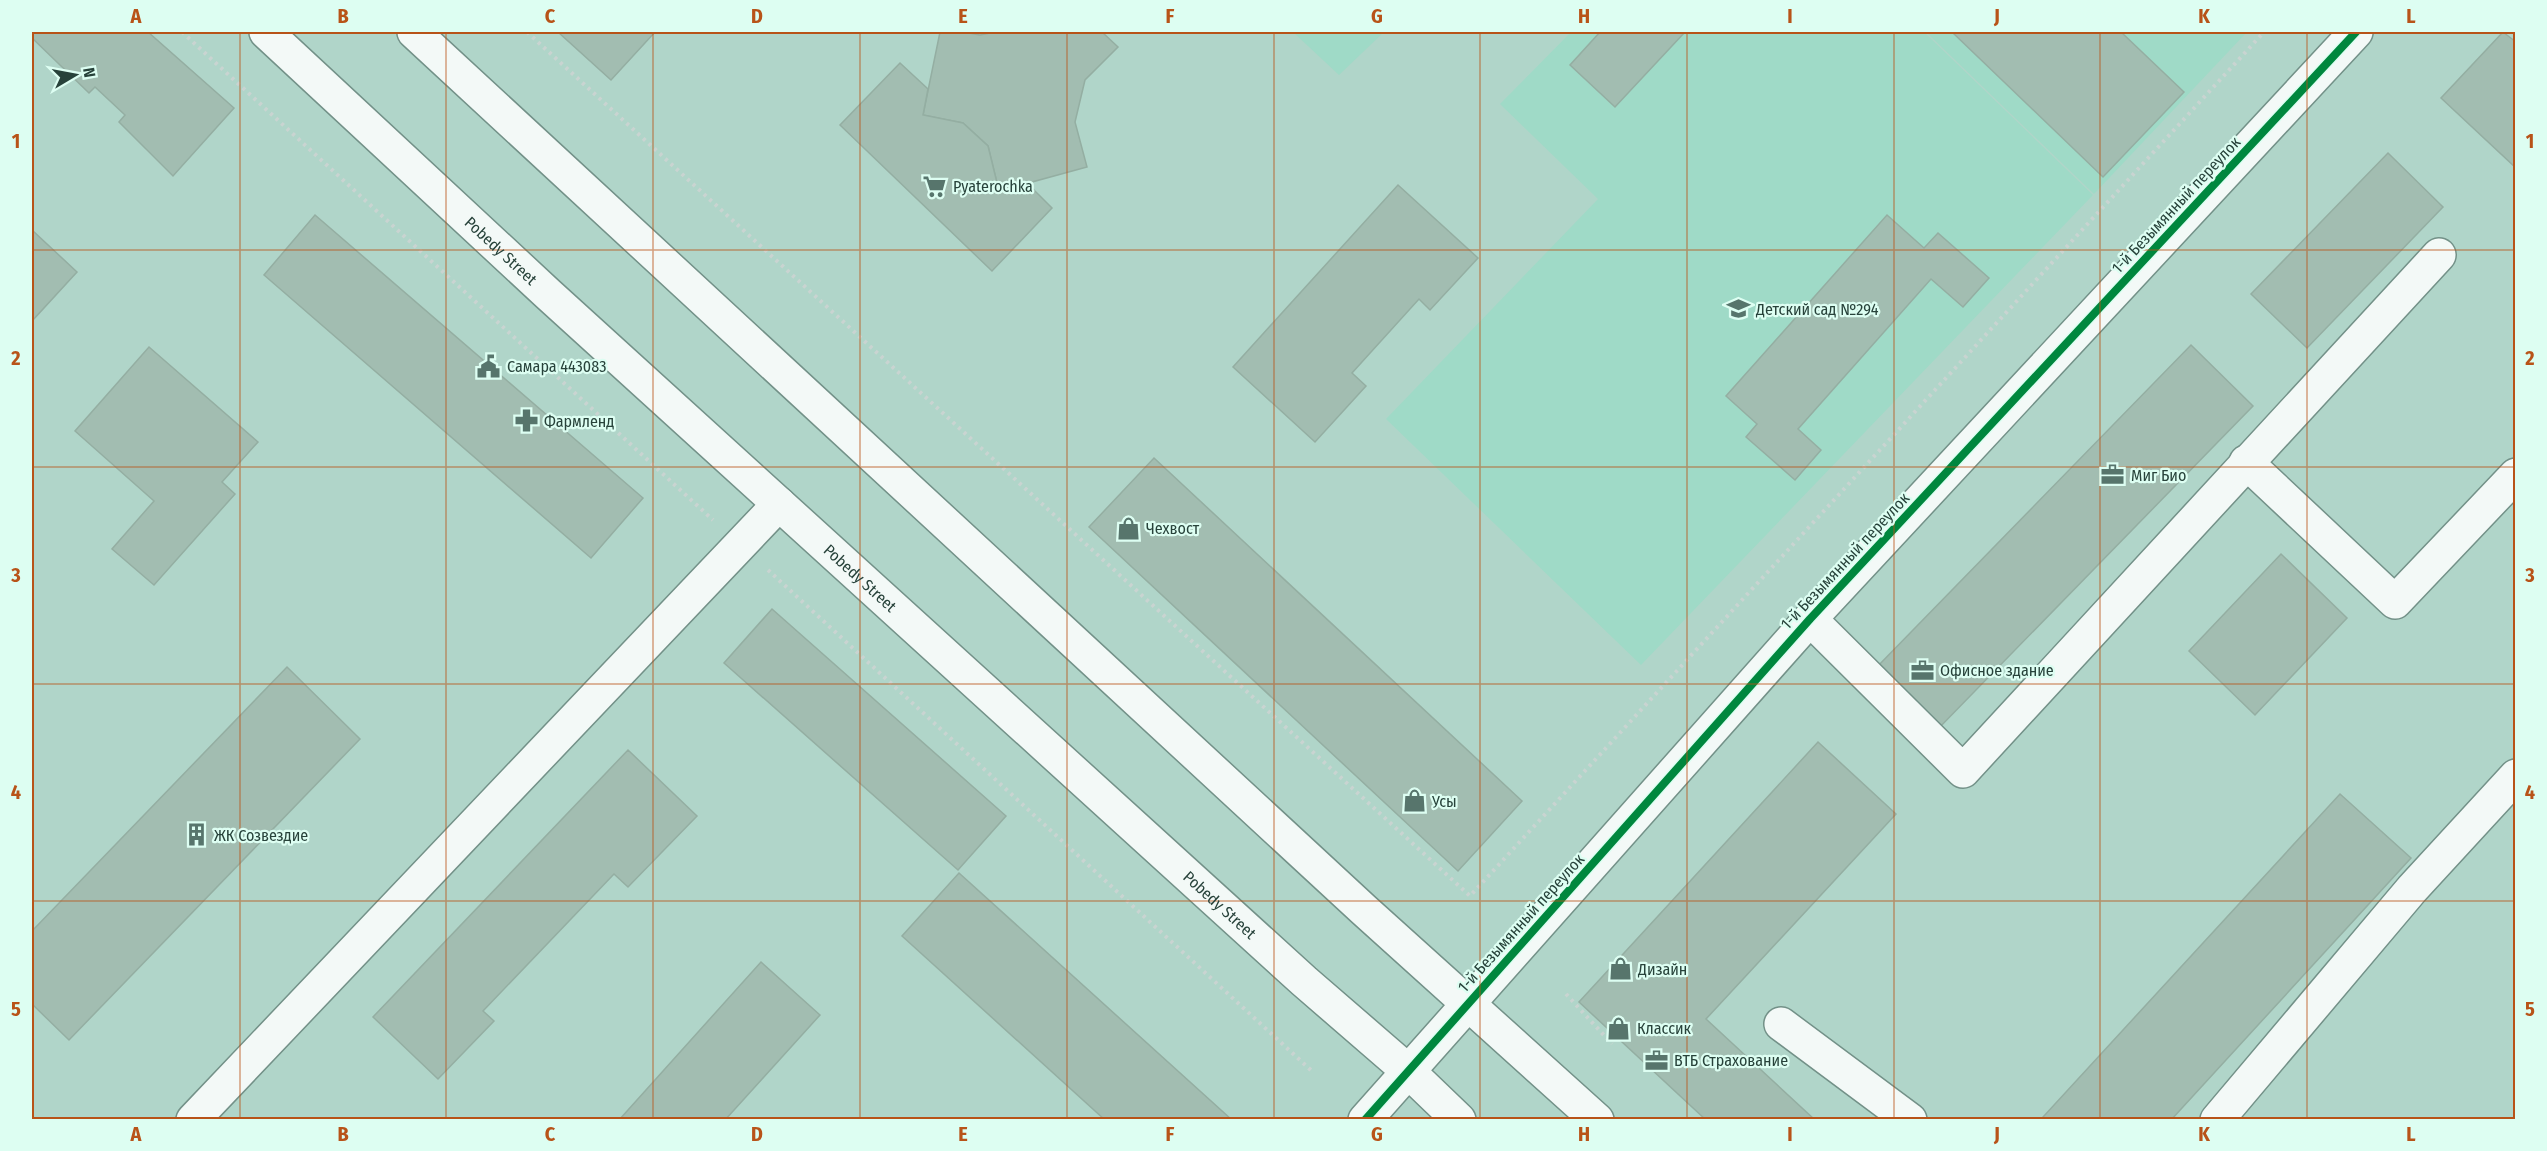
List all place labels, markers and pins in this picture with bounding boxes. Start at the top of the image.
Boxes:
supermarket icon: Pyaterochka [922,173,948,199]
place label: Pyaterochka [953,177,1033,196]
school or university icon: Детский сад №294 [1725,296,1751,322]
place label: Детский сад №294 [1755,300,1879,319]
public building icon: Самара 443083 [476,353,502,379]
place label: Самара 443083 [507,357,606,376]
pharmacy icon: Фармленд [513,408,539,434]
place label: Фармленд [544,412,614,431]
office icon: Миг Био [2100,462,2126,488]
place label: Миг Био [2131,466,2186,485]
shop icon: Чехвост [1115,515,1141,541]
place label: Чехвост [1146,519,1200,538]
office icon: Офисное здание [1909,657,1935,683]
place label: Офисное здание [1940,661,2054,680]
shop icon: Усы [1401,788,1427,814]
place label: Усы [1431,792,1457,811]
building icon: ЖК Созвездие [183,822,209,848]
place label: ЖК Созвездие [214,826,308,845]
shop icon: Дизайн [1607,956,1633,982]
place label: Дизайн [1637,960,1687,979]
shop icon: Классик [1606,1015,1632,1041]
place label: Классик [1637,1019,1692,1038]
office icon: ВТБ Страхование [1643,1047,1669,1073]
place label: ВТБ Страхование [1674,1051,1788,1070]

